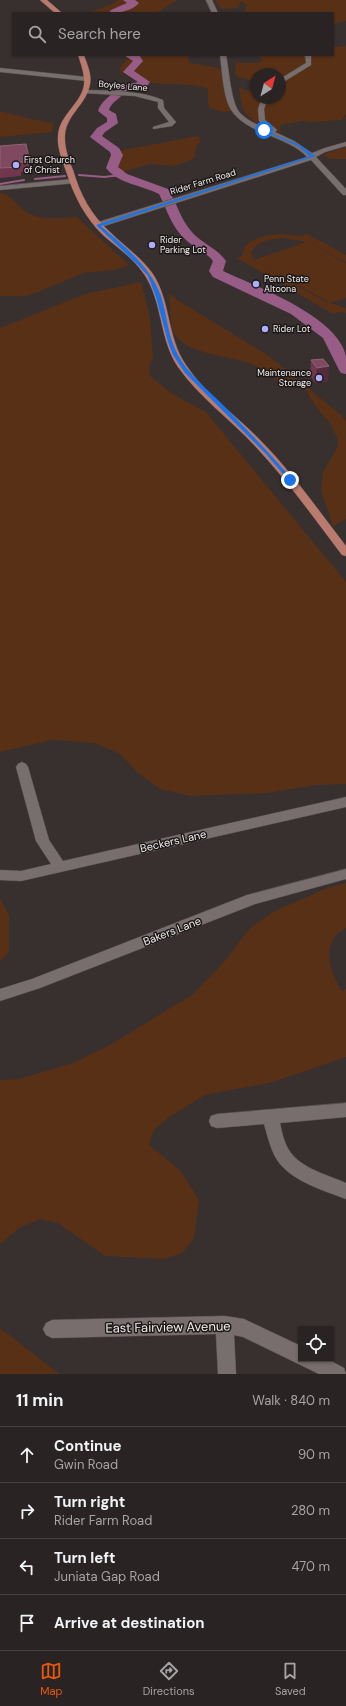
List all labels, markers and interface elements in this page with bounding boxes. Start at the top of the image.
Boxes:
search box [12,12,334,56]
icon: search [26,23,48,45]
text: Search here [58,24,141,44]
north arrow [250,68,286,104]
street label: Boyles Lane [98,78,148,94]
route start [255,121,273,139]
place label: First Church of Christ [24,154,75,176]
marker: First Church of Christ [11,160,21,170]
street label: Rider Farm Road [169,166,238,198]
place label: Rider Parking Lot [160,234,206,256]
marker: Rider Parking Lot [147,240,157,250]
place label: Penn State Altoona [264,273,309,295]
marker: Penn State Altoona [251,279,261,289]
place label: Rider Lot [273,323,311,335]
marker: Rider Lot [260,324,270,334]
place label: Maintenance Storage [257,367,311,389]
marker: Maintenance Storage [314,373,324,383]
route end [281,471,299,489]
street label: Beckers Lane [139,827,207,855]
street label: Bakers Lane [141,914,203,948]
street label: East Fairview Avenue [105,1317,231,1337]
map controls [298,1326,334,1362]
button: locate [298,1326,334,1362]
text: 11 min [16,1389,64,1411]
text: Walk · 840 m [252,1392,330,1409]
text: Continue [54,1436,122,1456]
icon: ahead [16,1444,38,1466]
text: 90 m [298,1446,330,1463]
text: Gwin Road [54,1456,118,1473]
text: Turn right [54,1492,125,1512]
icon: right [16,1500,38,1522]
text: 280 m [291,1502,330,1519]
text: Rider Farm Road [54,1512,152,1529]
text: Turn left [54,1548,115,1568]
icon: left [16,1556,38,1578]
text: 470 m [291,1558,330,1575]
text: Juniata Gap Road [54,1568,160,1585]
icon: arrive [16,1612,38,1634]
text: Arrive at destination [54,1613,205,1633]
tab: Map [40,1660,62,1698]
tab: Directions [143,1660,195,1698]
tab: Saved [275,1660,306,1698]

